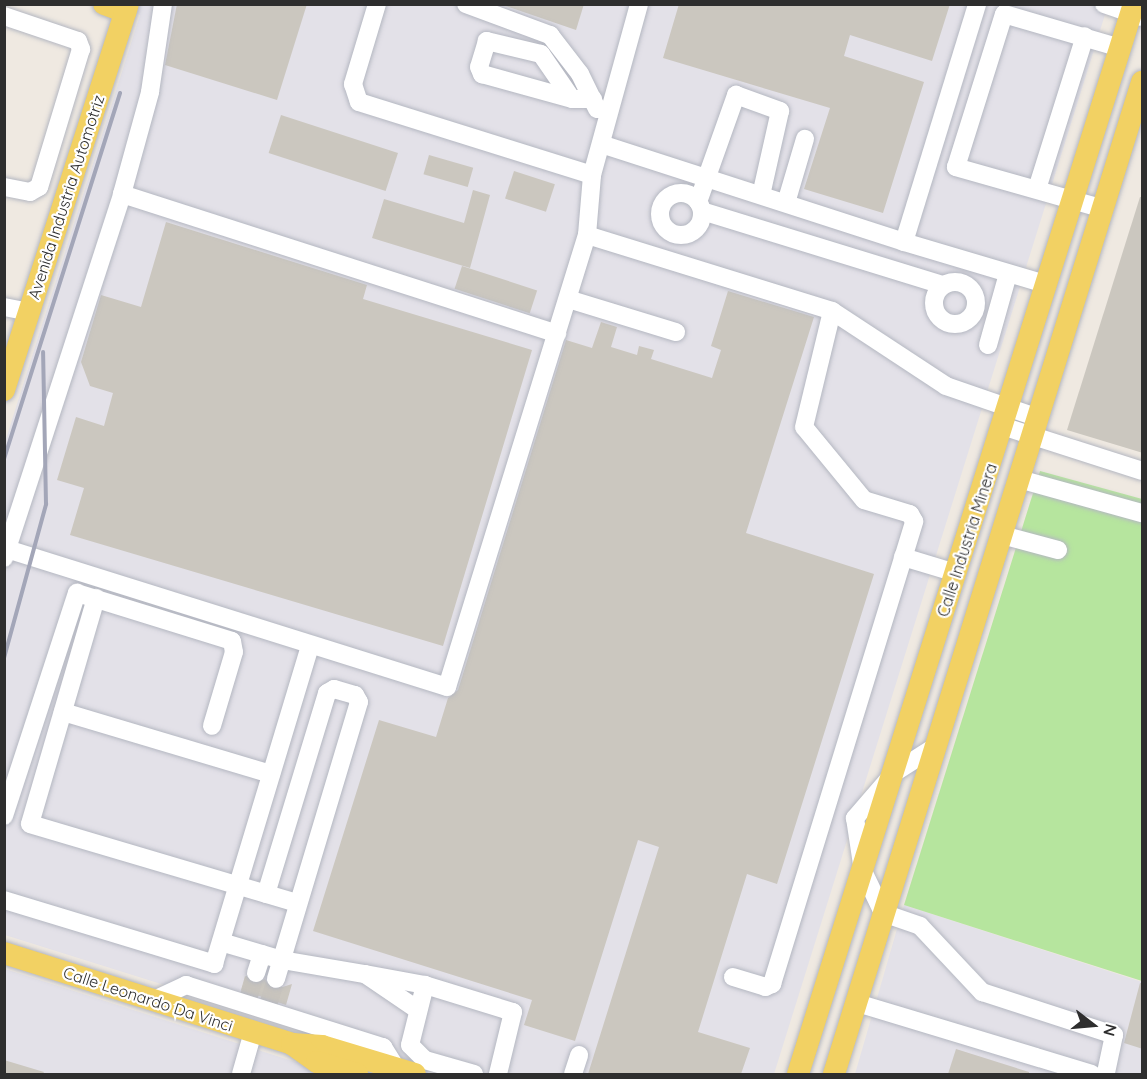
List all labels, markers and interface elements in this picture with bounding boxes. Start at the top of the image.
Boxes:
street label: Avenida Industria Automotriz [24,92,108,302]
street label: Calle Industria Minera [933,461,1001,619]
street label: Calle Leonardo Da Vinci [61,963,235,1035]
north arrow [1063,995,1123,1055]
text: N [1099,1022,1122,1038]

